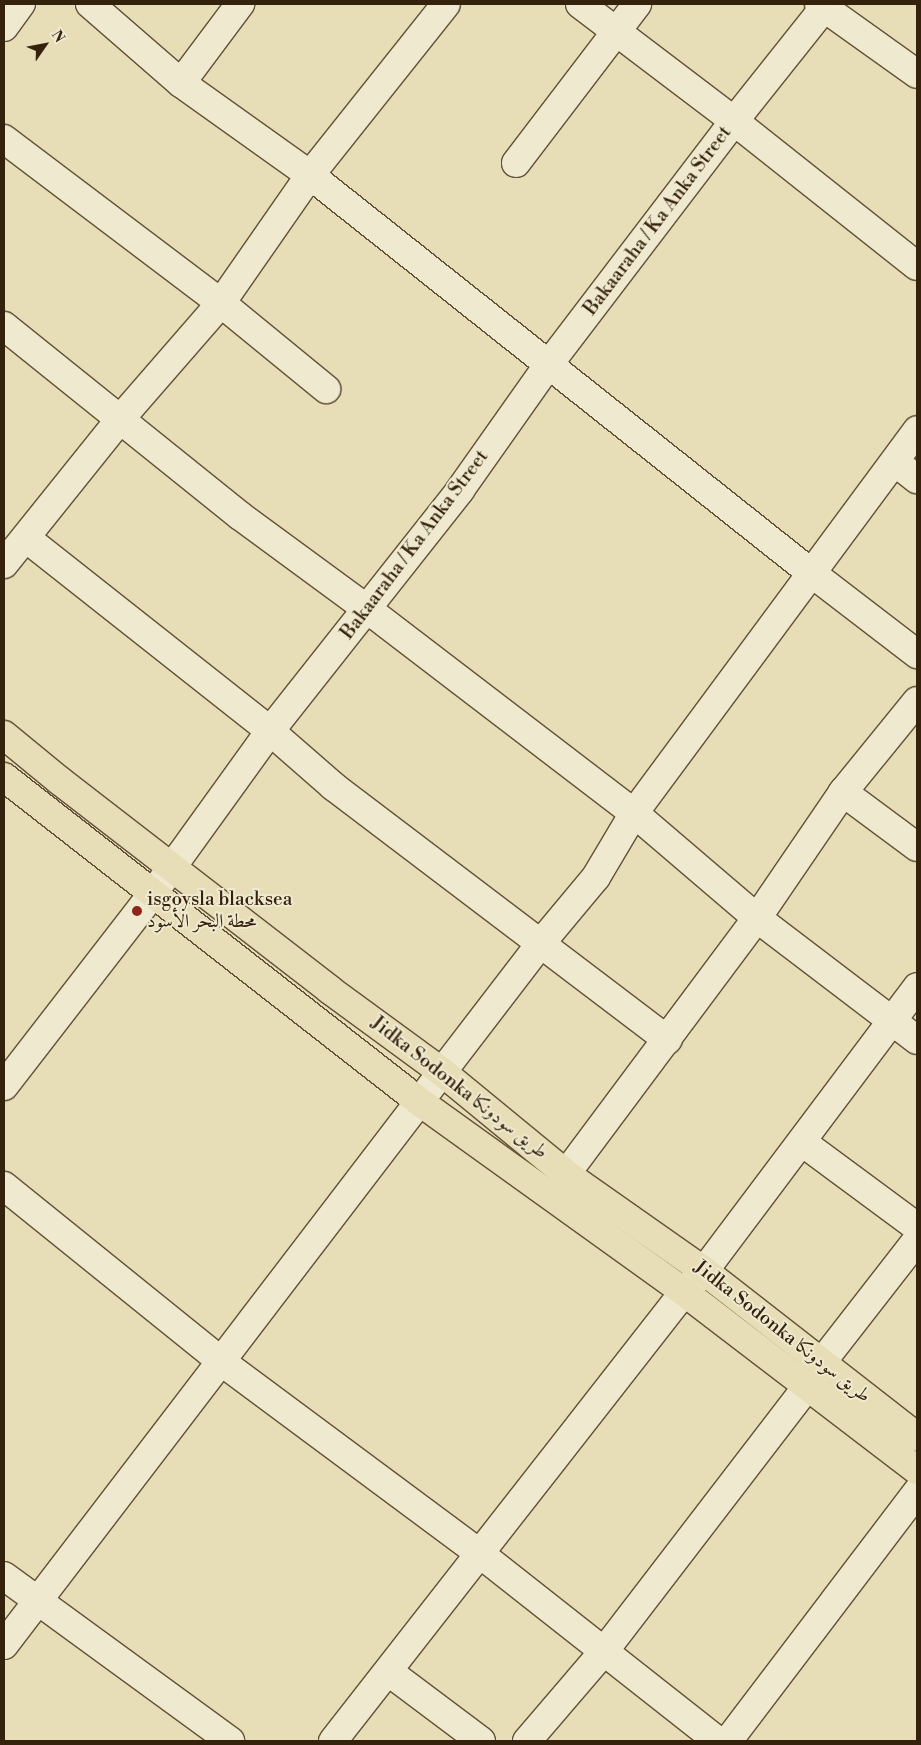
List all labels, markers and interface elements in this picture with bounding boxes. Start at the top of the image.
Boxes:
north arrow [20,20,70,70]
text: N [47,27,68,46]
street label: Bakaaraha / Ka Anka Street [579,122,737,320]
street label: Bakaaraha / Ka Anka Street [336,446,494,644]
place label: isgoysla blacksea محطة البحر الأسود [147,889,292,933]
marker: isgoysla blacksea محطة البحر الأسود [131,905,143,917]
street label: Jidka Sodonka طريق سودونكا [366,1012,552,1164]
street label: Jidka Sodonka طريق سودونكا [689,1256,875,1408]

